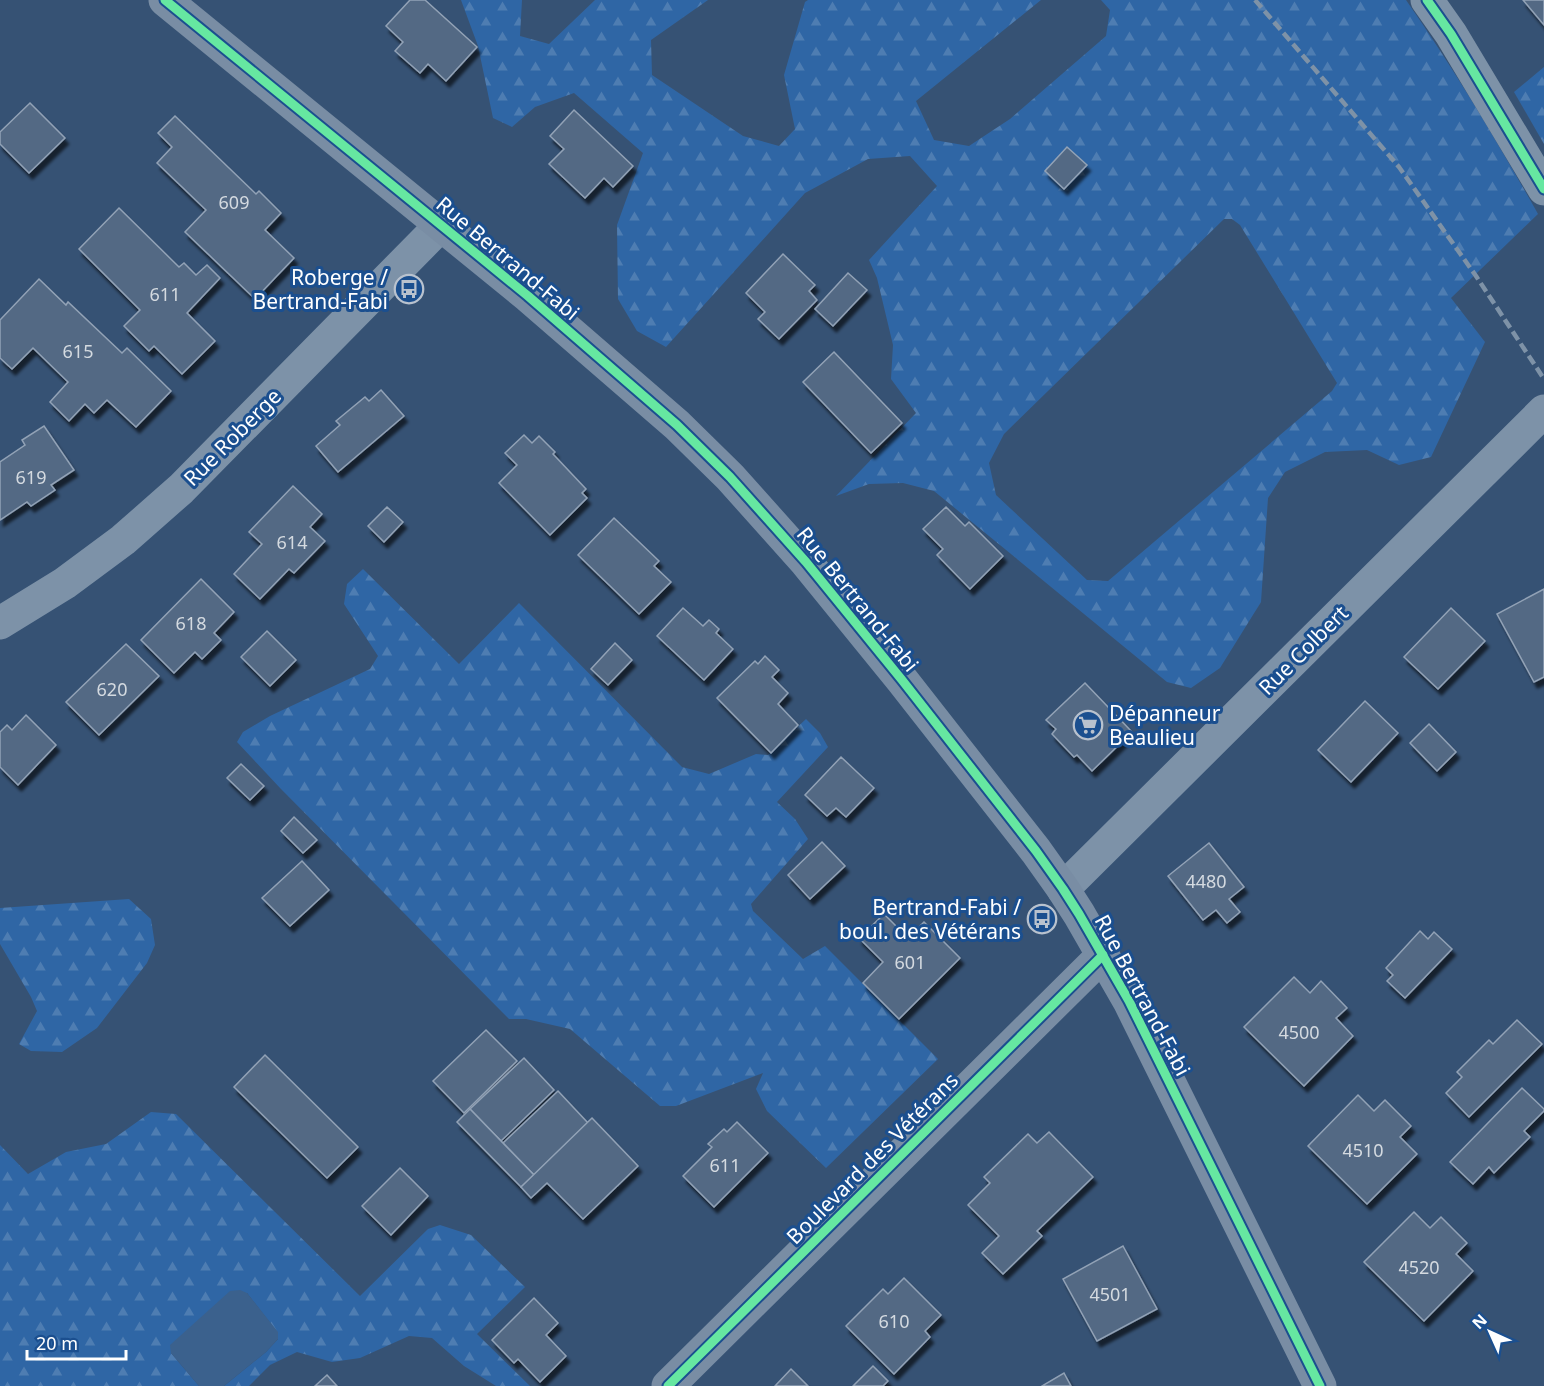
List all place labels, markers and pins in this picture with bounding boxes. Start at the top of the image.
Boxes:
place label: Roberge / Bertrand-Fabi [253,263,388,315]
bus stop icon: Roberge / Bertrand-Fabi [393,273,425,305]
place label: Dépanneur Beaulieu [1109,699,1221,751]
supermarket icon: Dépanneur Beaulieu [1072,709,1104,741]
place label: Bertrand-Fabi / boul. des Vétérans [839,893,1021,945]
bus stop icon: Bertrand-Fabi / boul. des Vétérans [1026,903,1058,935]

